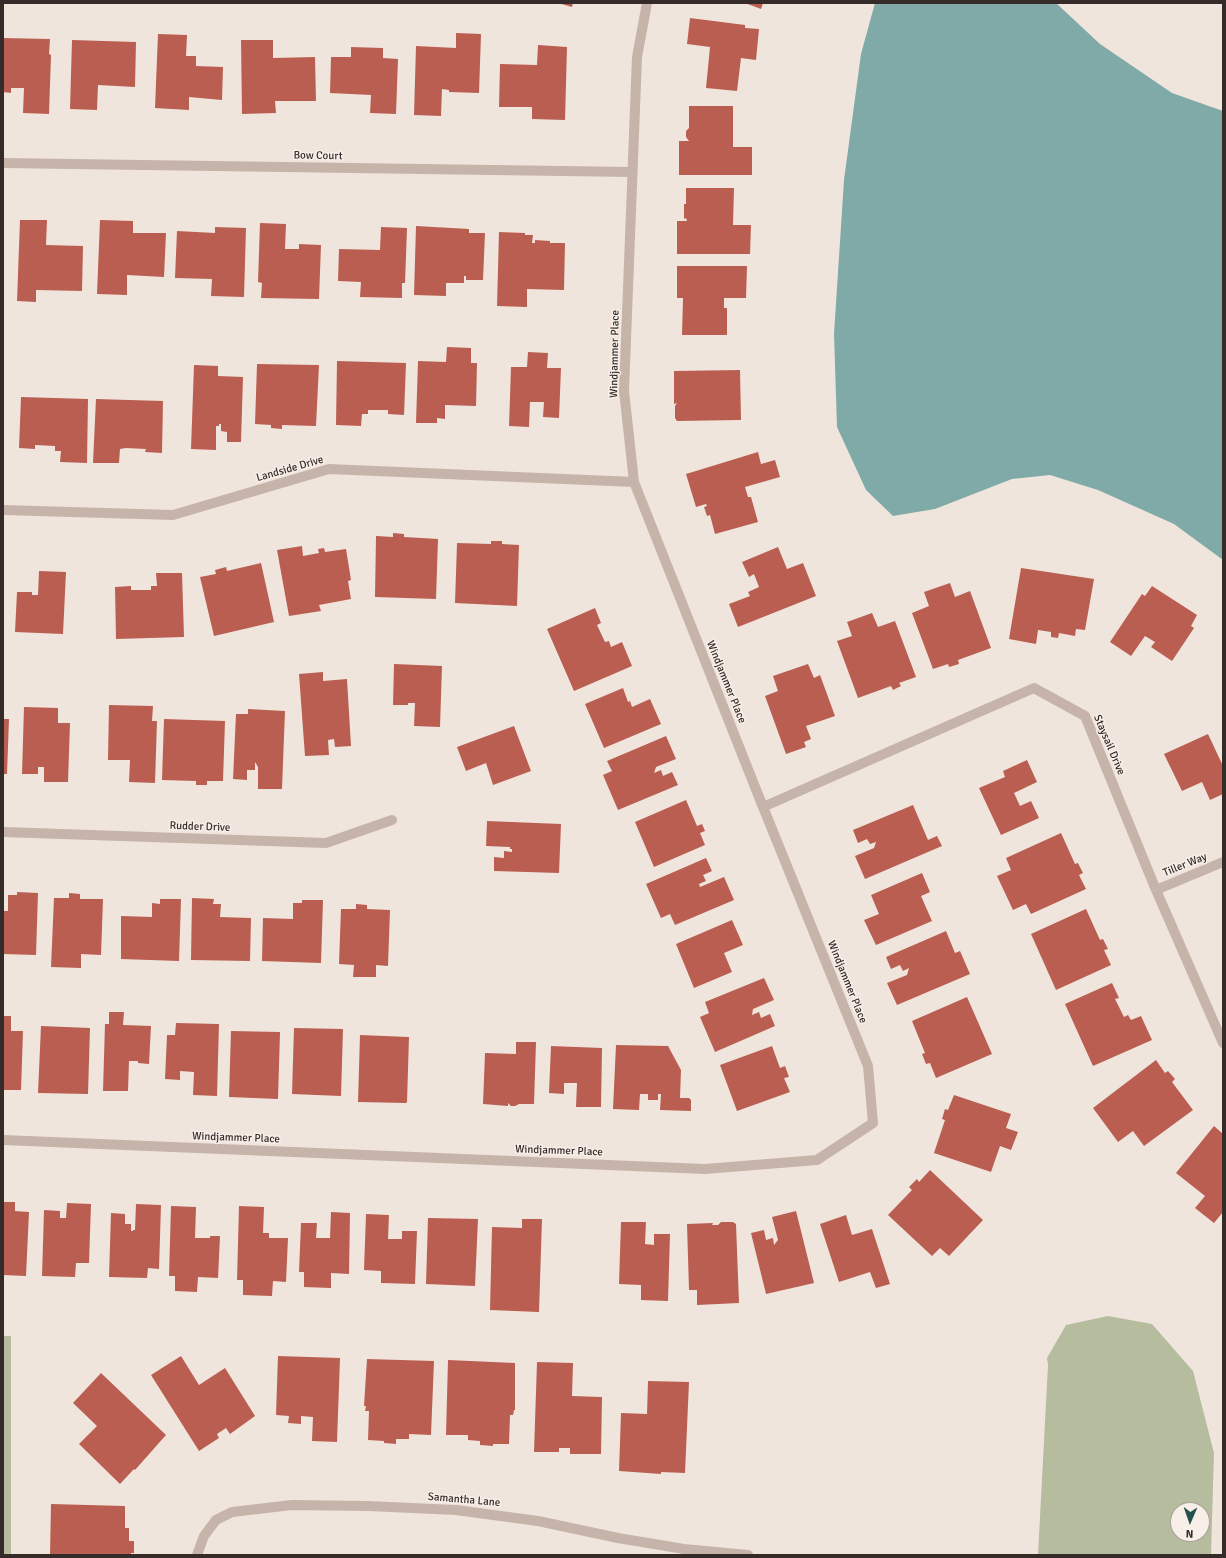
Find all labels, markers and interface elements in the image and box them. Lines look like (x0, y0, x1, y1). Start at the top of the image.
street label: Bow Court (293, 149, 343, 163)
street label: Windjammer Place (608, 310, 622, 398)
street label: Landside Drive (255, 453, 325, 485)
street label: Windjammer Place (703, 639, 749, 725)
street label: Staysail Drive (1090, 713, 1128, 777)
street label: Rudder Drive (169, 819, 231, 835)
street label: Tiller Way (1161, 850, 1209, 880)
street label: Windjammer Place (824, 939, 870, 1025)
street label: Windjammer Place (192, 1130, 280, 1146)
street label: Windjammer Place (515, 1143, 603, 1159)
street label: Samantha Lane (427, 1490, 501, 1510)
north arrow (1170, 1502, 1210, 1542)
text: N (1186, 1527, 1194, 1540)

